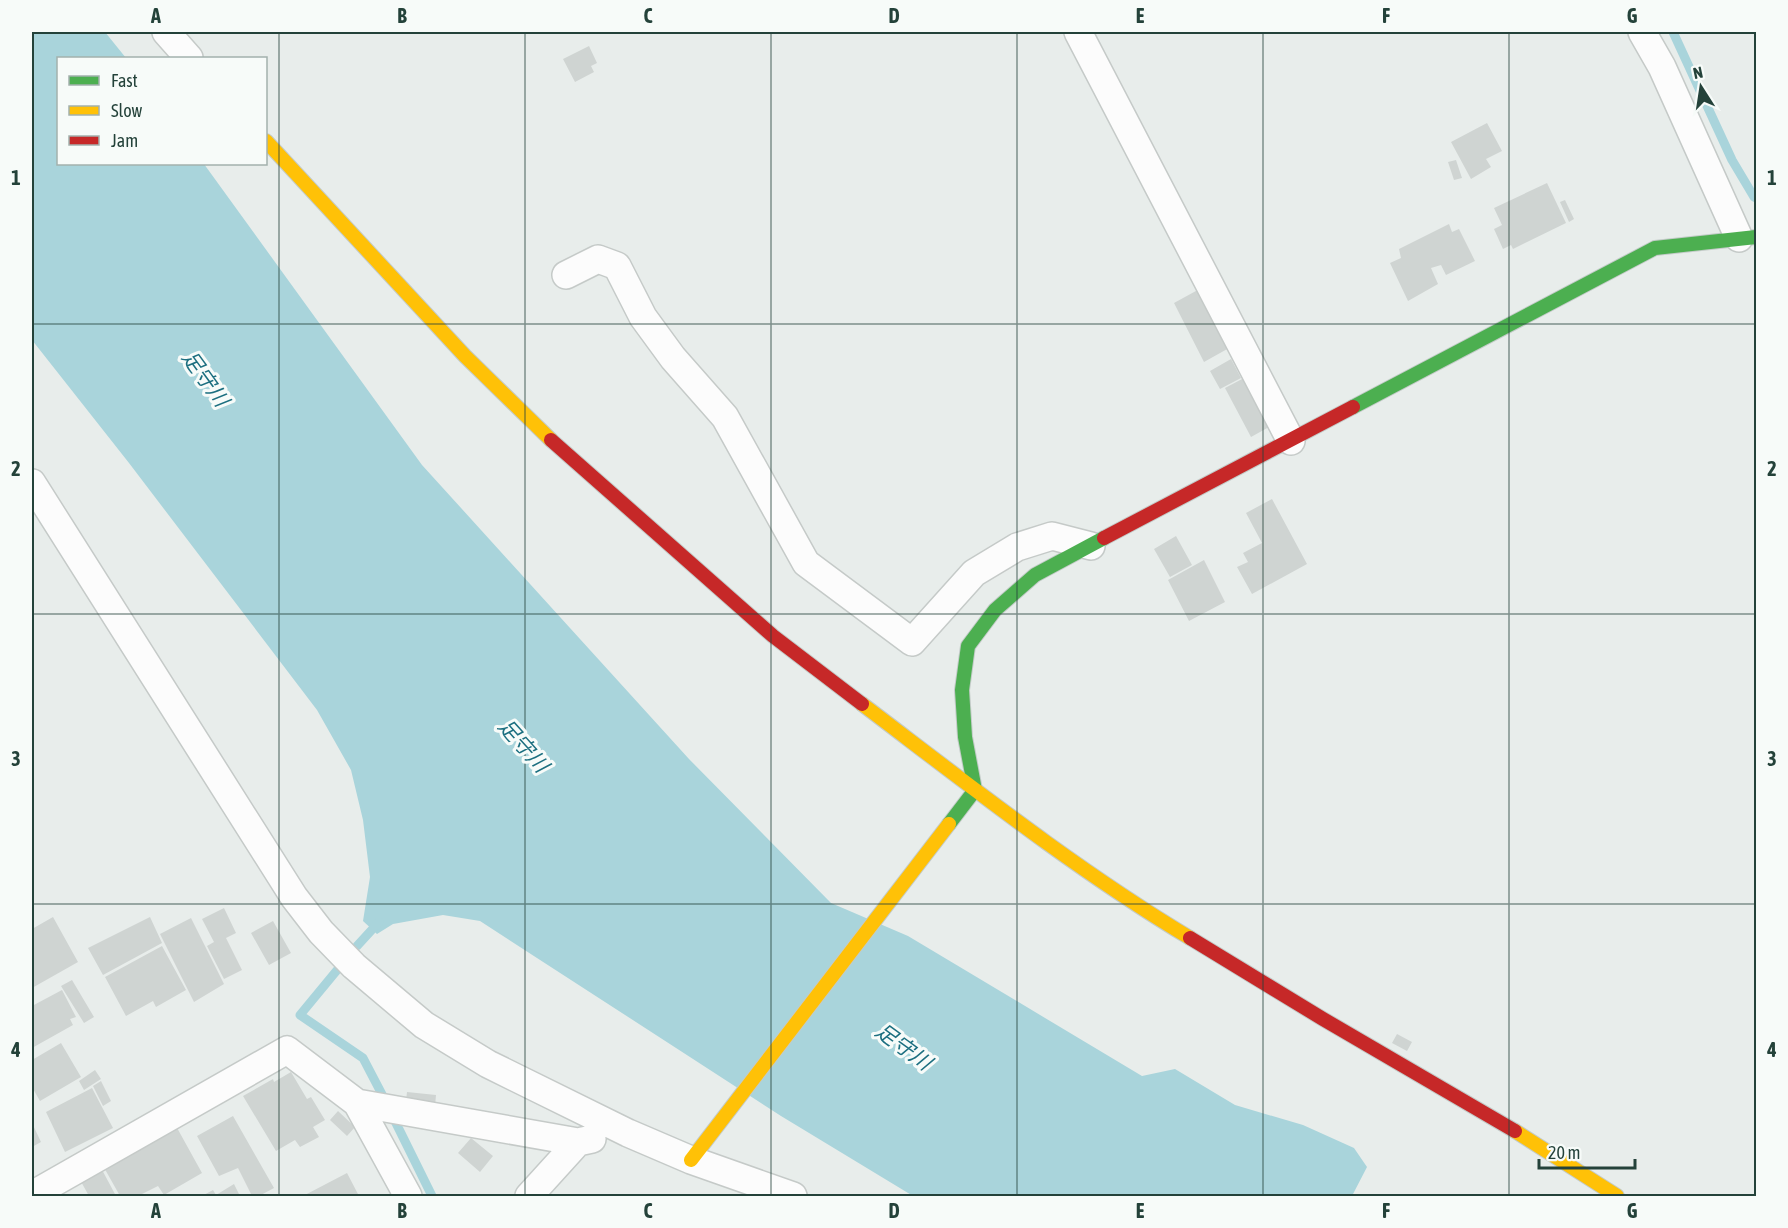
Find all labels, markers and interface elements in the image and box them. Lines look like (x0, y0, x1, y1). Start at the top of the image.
text: A (150, 4, 161, 27)
text: B (397, 4, 407, 27)
text: C (644, 4, 653, 27)
text: D (888, 4, 900, 27)
text: E (1136, 4, 1145, 27)
text: F (1382, 4, 1390, 27)
text: G (1627, 4, 1638, 27)
legend (57, 57, 267, 165)
north arrow (1671, 57, 1731, 117)
text: N (1691, 63, 1704, 82)
text: Fast (111, 70, 138, 91)
text: Slow (111, 100, 142, 121)
text: Jam (111, 130, 138, 151)
text: 1 (11, 166, 21, 189)
text: 1 (1767, 166, 1777, 189)
water label: 足守川 (178, 345, 235, 412)
text: 2 (11, 457, 21, 480)
text: 2 (1767, 457, 1777, 480)
water label: 足守川 (494, 714, 555, 778)
text: 3 (11, 747, 21, 770)
text: 3 (1767, 747, 1777, 770)
water label: 足守川 (871, 1018, 938, 1075)
text: 4 (10, 1038, 21, 1061)
text: 4 (1766, 1038, 1777, 1061)
scale bar (1539, 1132, 1635, 1170)
text: 20 m (1548, 1142, 1580, 1163)
text: A (150, 1199, 161, 1222)
text: B (397, 1199, 407, 1222)
text: C (644, 1199, 653, 1222)
text: D (888, 1199, 900, 1222)
text: E (1136, 1199, 1145, 1222)
text: F (1382, 1199, 1390, 1222)
text: G (1627, 1199, 1638, 1222)

